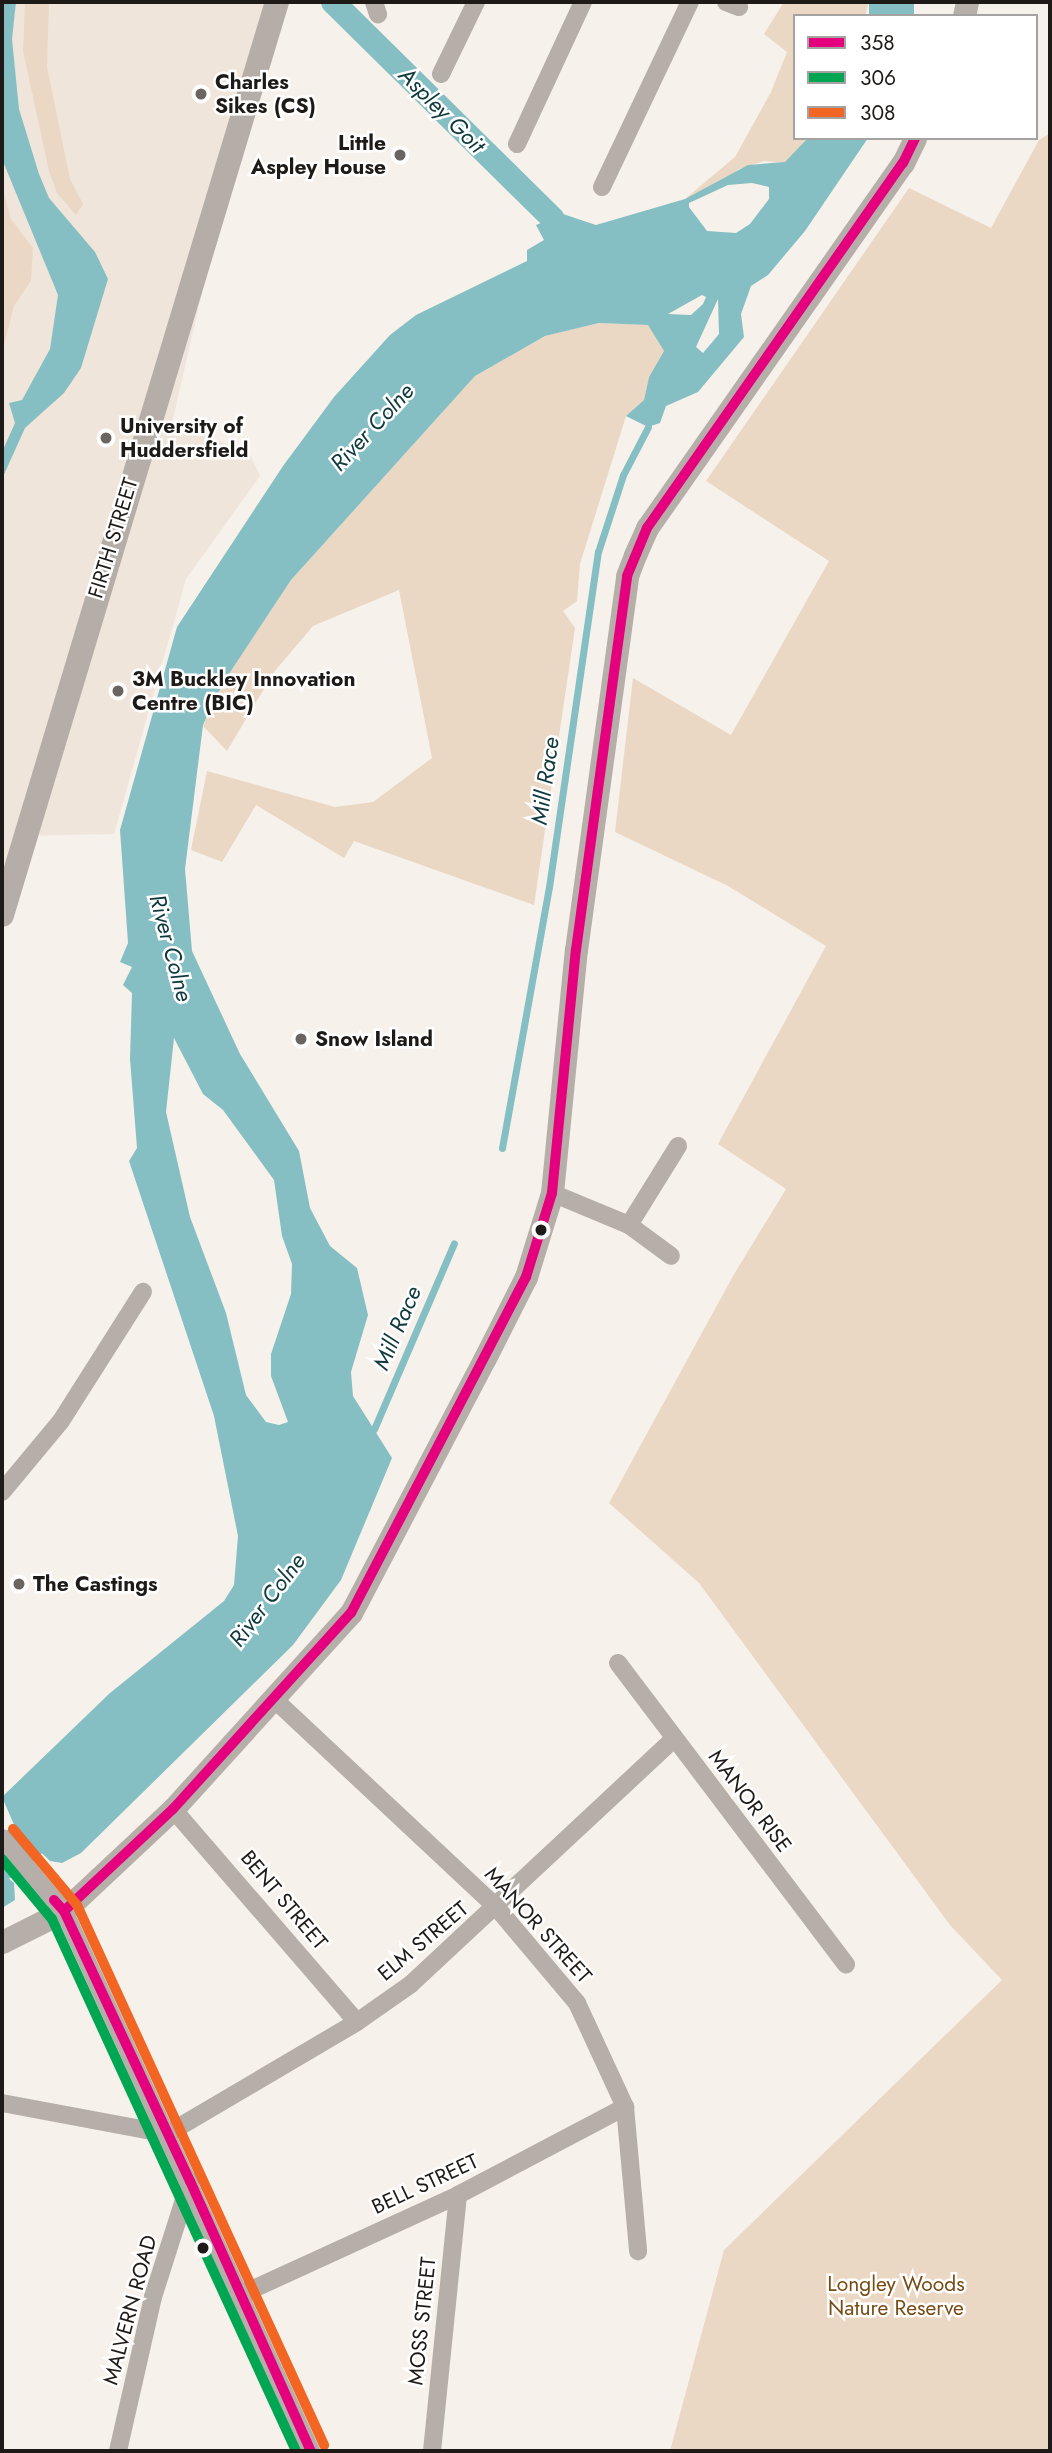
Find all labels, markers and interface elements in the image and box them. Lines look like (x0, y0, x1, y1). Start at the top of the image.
legend (793, 14, 1038, 140)
text: 358 (860, 28, 895, 58)
water label: Aspley Goit (393, 61, 491, 159)
text: 306 (860, 63, 896, 93)
place label: Charles Sikes (CS) (215, 69, 316, 119)
marker: Charles Sikes (CS) (193, 86, 209, 102)
text: 308 (860, 98, 896, 128)
place label: Little Aspley House (251, 130, 386, 180)
marker: Little Aspley House (392, 147, 408, 163)
water label: River Colne (325, 377, 419, 477)
place label: University of Huddersfield (120, 413, 248, 463)
marker: University of Huddersfield (98, 430, 114, 446)
street label: FIRTH STREET (83, 475, 143, 601)
place label: 3M Buckley Innovation Centre (BIC) (132, 666, 355, 716)
marker: 3M Buckley Innovation Centre (BIC) (110, 683, 126, 699)
water label: Mill Race (525, 735, 565, 827)
water label: River Colne (143, 891, 199, 1005)
place label: Snow Island (315, 1026, 433, 1052)
marker: Snow Island (293, 1031, 309, 1047)
unlabelled marker (534, 1223, 548, 1237)
water label: Mill Race (367, 1282, 427, 1374)
water label: River Colne (223, 1548, 311, 1652)
place label: The Castings (33, 1571, 158, 1597)
marker: The Castings (11, 1576, 27, 1592)
street label: MANOR RISE (703, 1745, 797, 1857)
street label: BENT STREET (235, 1845, 333, 1955)
street label: MANOR STREET (479, 1862, 597, 1988)
street label: ELM STREET (373, 1896, 473, 1986)
street label: BELL STREET (368, 2148, 482, 2220)
street label: MALVERN ROAD (98, 2232, 162, 2388)
unlabelled marker (196, 2241, 210, 2255)
street label: MOSS STREET (403, 2256, 441, 2386)
park label: Longley Woods Nature Reserve (827, 2271, 965, 2321)

